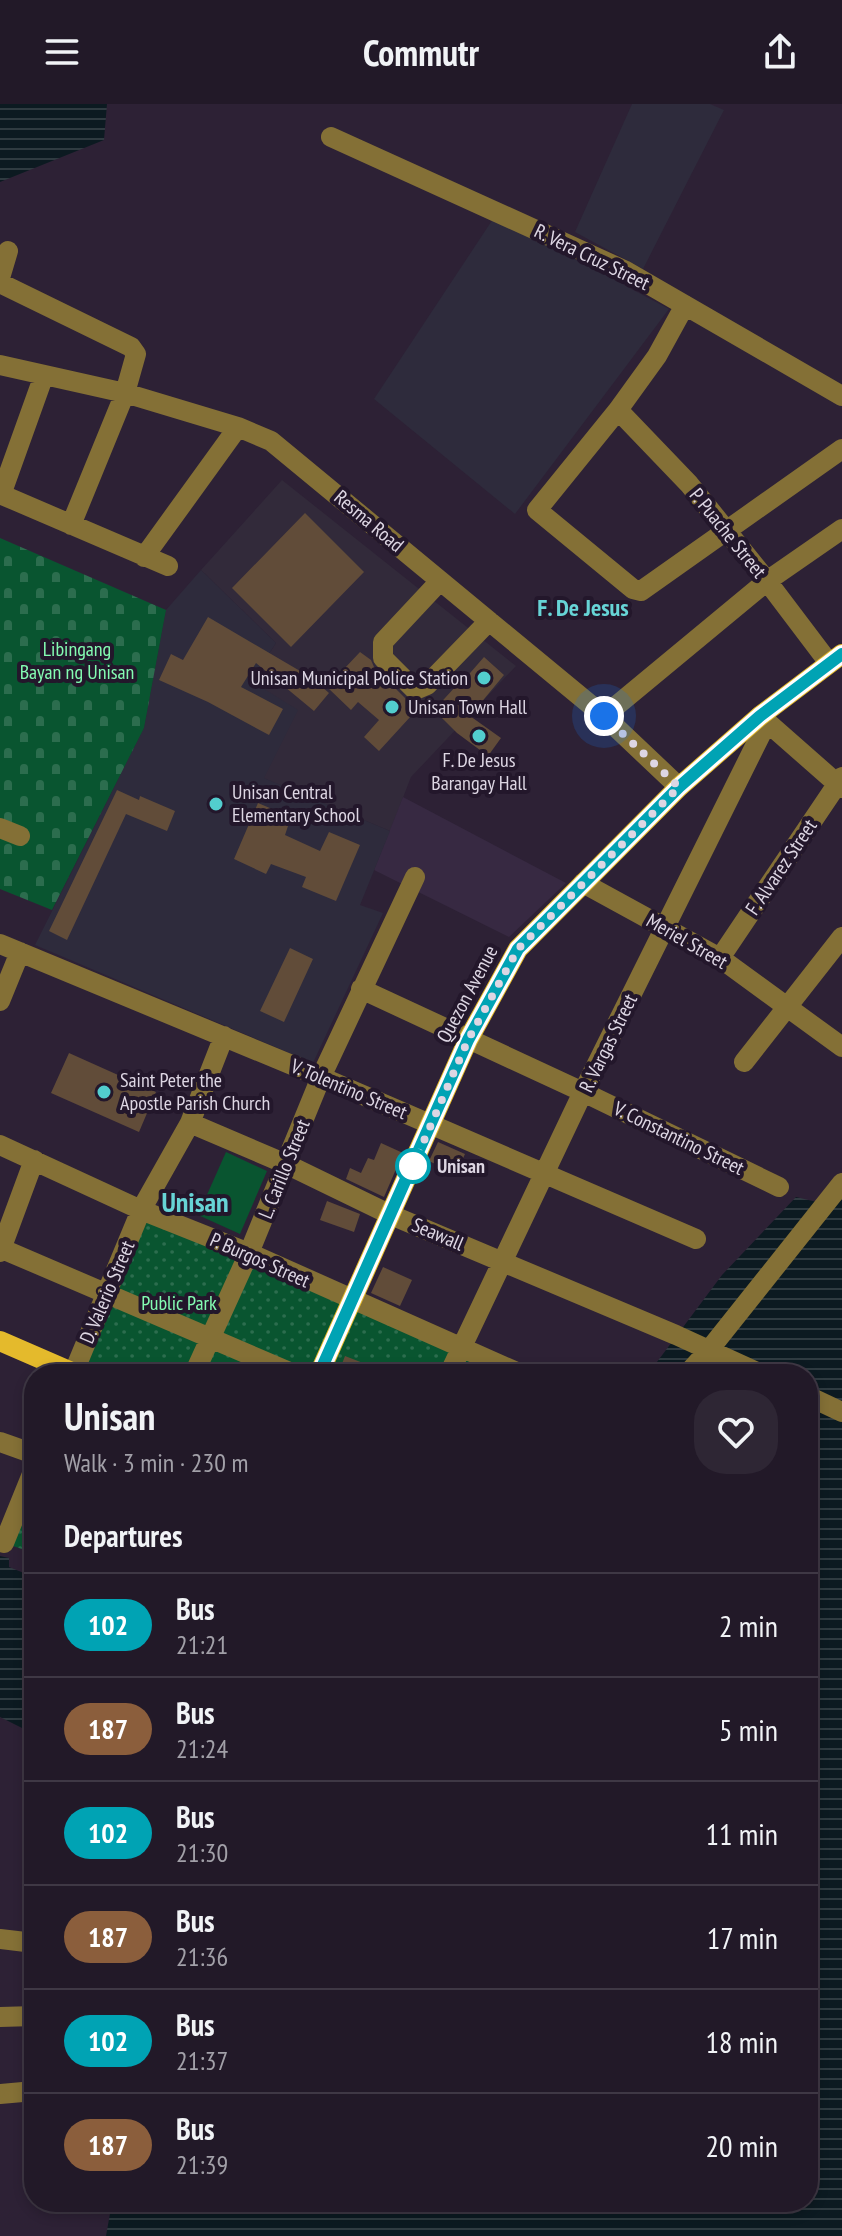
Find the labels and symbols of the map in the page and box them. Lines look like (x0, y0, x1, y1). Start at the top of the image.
street label: R. Vera Cruz Street (530, 218, 654, 296)
street label: P. Puache Street (684, 483, 773, 584)
street label: Resma Road (329, 484, 409, 558)
district label: F. De Jesus (537, 592, 629, 623)
park label: Libingang Bayan ng Unisan (20, 636, 134, 685)
place label: Unisan Municipal Police Station (250, 665, 468, 691)
marker: Unisan Municipal Police Station (475, 669, 493, 687)
place label: Unisan Town Hall (408, 694, 527, 720)
your location (584, 696, 624, 736)
marker: Unisan Town Hall (383, 698, 401, 716)
marker: F. De Jesus Barangay Hall (470, 727, 488, 745)
place label: F. De Jesus Barangay Hall (431, 747, 527, 796)
place label: Unisan Central Elementary School (232, 779, 360, 828)
marker: Unisan Central Elementary School (207, 795, 225, 813)
street label: F. Alvarez Street (739, 814, 823, 920)
street label: Meriel Street (642, 907, 733, 975)
street label: Quezon Avenue (431, 941, 503, 1047)
street label: R. Vargas Street (573, 989, 643, 1097)
street label: V. Tolentino Street (286, 1052, 412, 1125)
place label: Saint Peter the Apostle Parish Church (120, 1067, 270, 1116)
marker: Saint Peter the Apostle Parish Church (95, 1083, 113, 1101)
street label: V. Constantino Street (609, 1095, 749, 1181)
street label: L. Carillo Street (252, 1115, 316, 1223)
marker: Unisan (396, 1149, 430, 1183)
place label: Unisan (437, 1153, 485, 1179)
district label: Unisan (161, 1183, 229, 1220)
street label: Seawall (408, 1211, 468, 1257)
street label: P. Burgos Street (206, 1226, 314, 1294)
street label: D. Valerio Street (74, 1236, 141, 1347)
park label: Public Park (141, 1290, 217, 1316)

